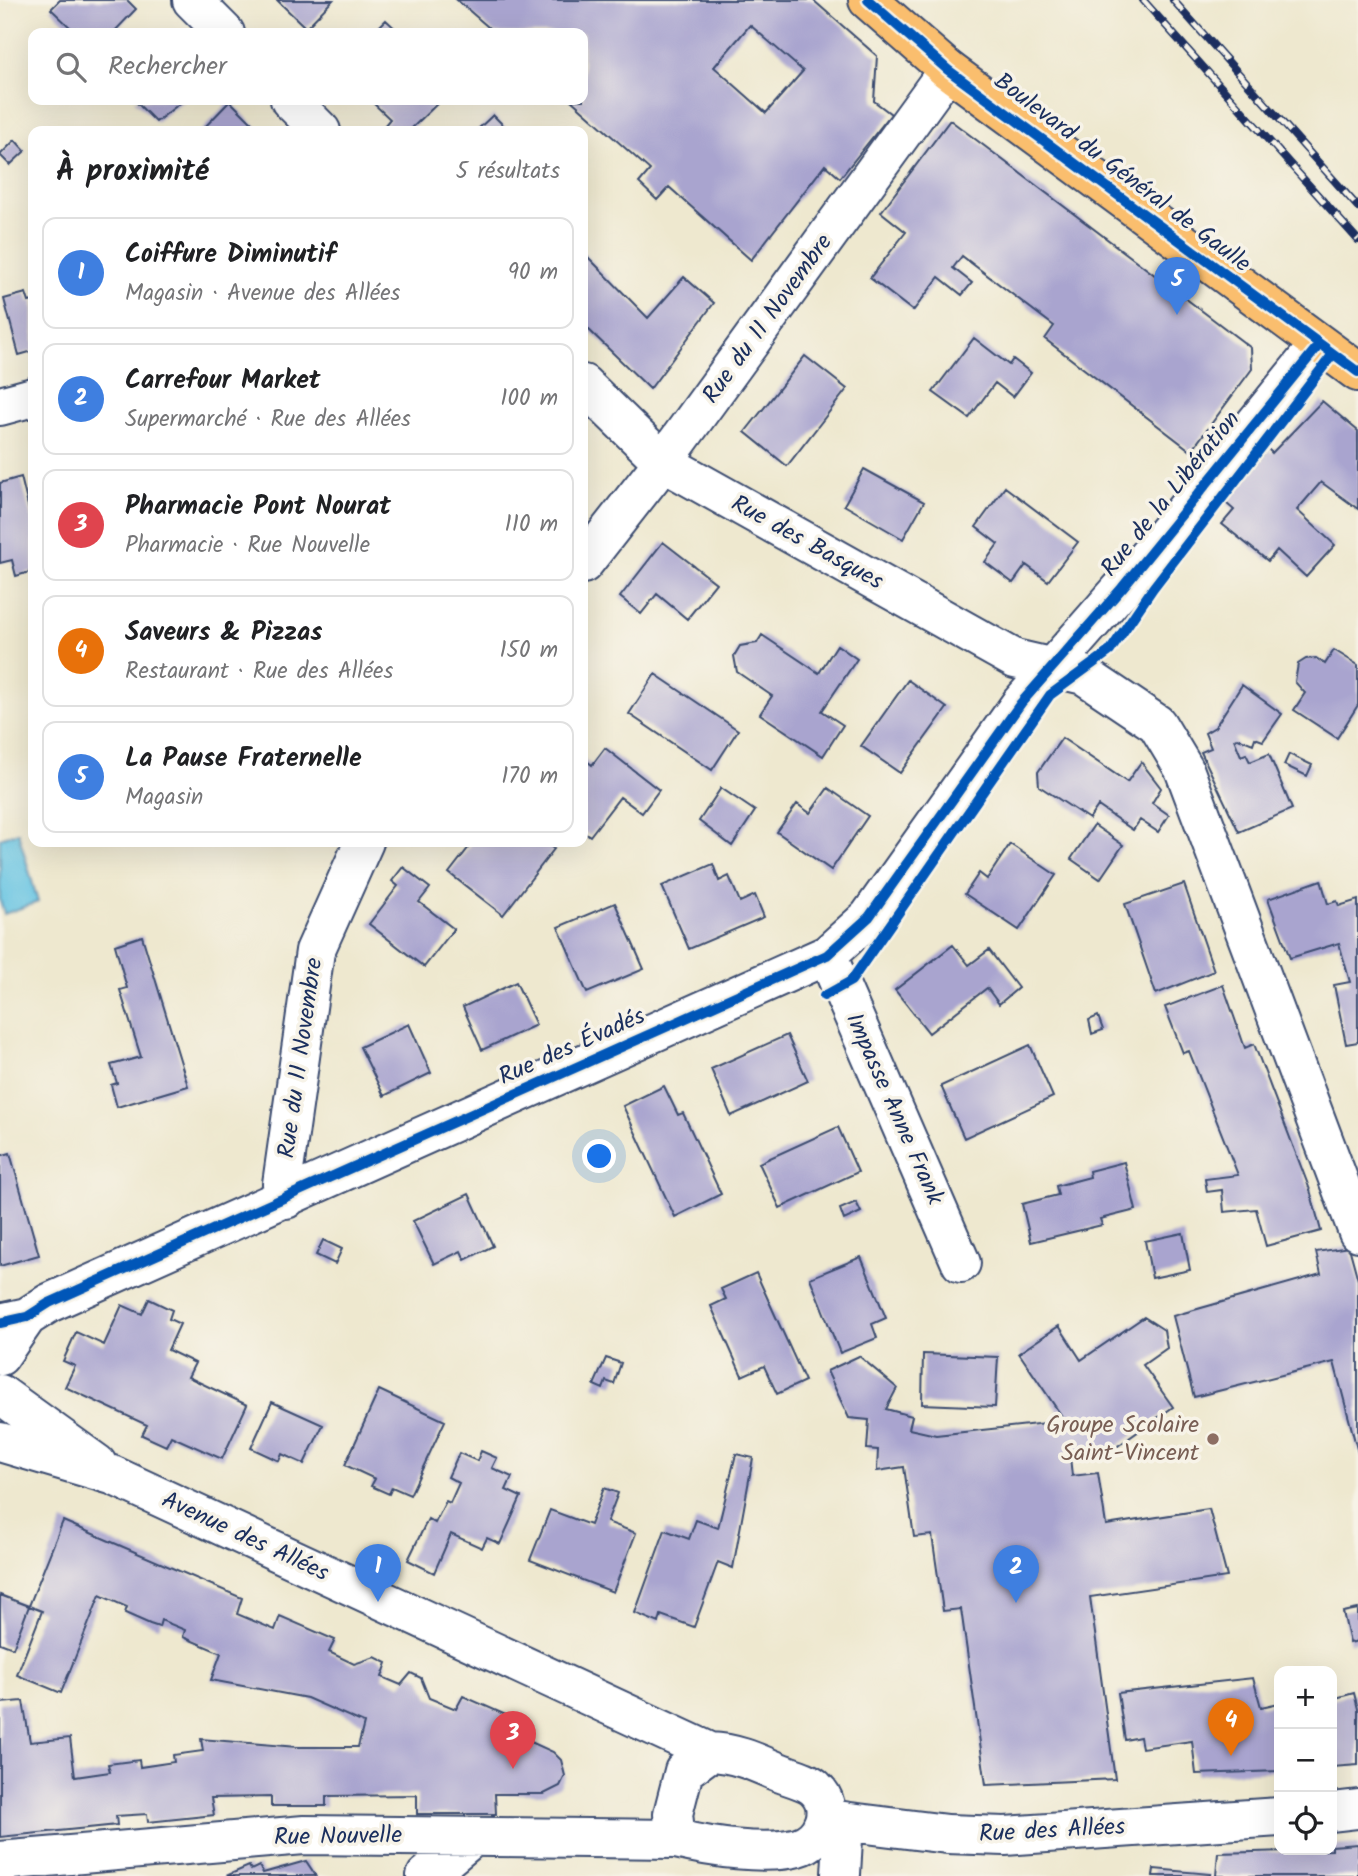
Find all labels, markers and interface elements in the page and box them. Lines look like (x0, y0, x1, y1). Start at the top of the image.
search box (28, 28, 588, 105)
text: Rechercher (108, 46, 227, 88)
icon: search (52, 48, 90, 86)
street label: Boulevard du Général de Gaulle (985, 63, 1259, 283)
text: À proximité (56, 148, 209, 196)
text: 5 résultats (456, 154, 560, 190)
street label: Rue du 11 Novembre (693, 226, 843, 412)
text: Coiffure Diminutif (125, 234, 336, 276)
text: 1 (78, 255, 84, 291)
text: 90 m (508, 255, 558, 291)
pin: 5 (1154, 257, 1200, 315)
text: Magasin · Avenue des Allées (125, 276, 400, 312)
text: Carrefour Market (125, 360, 321, 402)
text: 2 (74, 381, 88, 417)
text: 100 m (500, 381, 558, 417)
text: Supermarché · Rue des Allées (125, 402, 411, 438)
street label: Rue de la Libération (1091, 402, 1251, 586)
street label: Rue des Basques (723, 485, 891, 601)
text: Pharmacie Pont Nourat (125, 486, 391, 528)
text: 3 (75, 507, 87, 543)
text: 110 m (505, 507, 558, 543)
text: Pharmacie · Rue Nouvelle (125, 528, 370, 564)
text: Saveurs & Pizzas (125, 612, 322, 654)
text: 4 (75, 633, 87, 669)
text: 150 m (499, 633, 558, 669)
text: Restaurant · Rue des Allées (125, 654, 393, 690)
text: La Pause Fraternelle (125, 738, 362, 780)
text: 5 (75, 759, 87, 795)
text: 170 m (501, 759, 558, 795)
text: Magasin (125, 780, 203, 816)
street label: Rue du 11 Novembre (268, 955, 334, 1161)
street label: Rue des Évadés (492, 997, 652, 1097)
street label: Impasse Anne Frank (834, 1007, 954, 1212)
your location (582, 1139, 616, 1173)
place label: Groupe Scolaire Saint-Vincent (1046, 1406, 1200, 1473)
marker: Groupe Scolaire Saint-Vincent (1205, 1431, 1221, 1447)
street label: Avenue des Allées (155, 1481, 335, 1593)
pin: 1 (355, 1544, 401, 1602)
pin: 2 (993, 1545, 1039, 1603)
map controls (1274, 1666, 1337, 1855)
button: + (1274, 1666, 1337, 1729)
pin: 4 (1208, 1698, 1254, 1756)
pin: 3 (490, 1711, 536, 1769)
button: − (1274, 1729, 1337, 1792)
button: locate (1274, 1792, 1337, 1855)
street label: Rue des Allées (978, 1808, 1126, 1854)
street label: Rue Nouvelle (274, 1816, 403, 1858)

